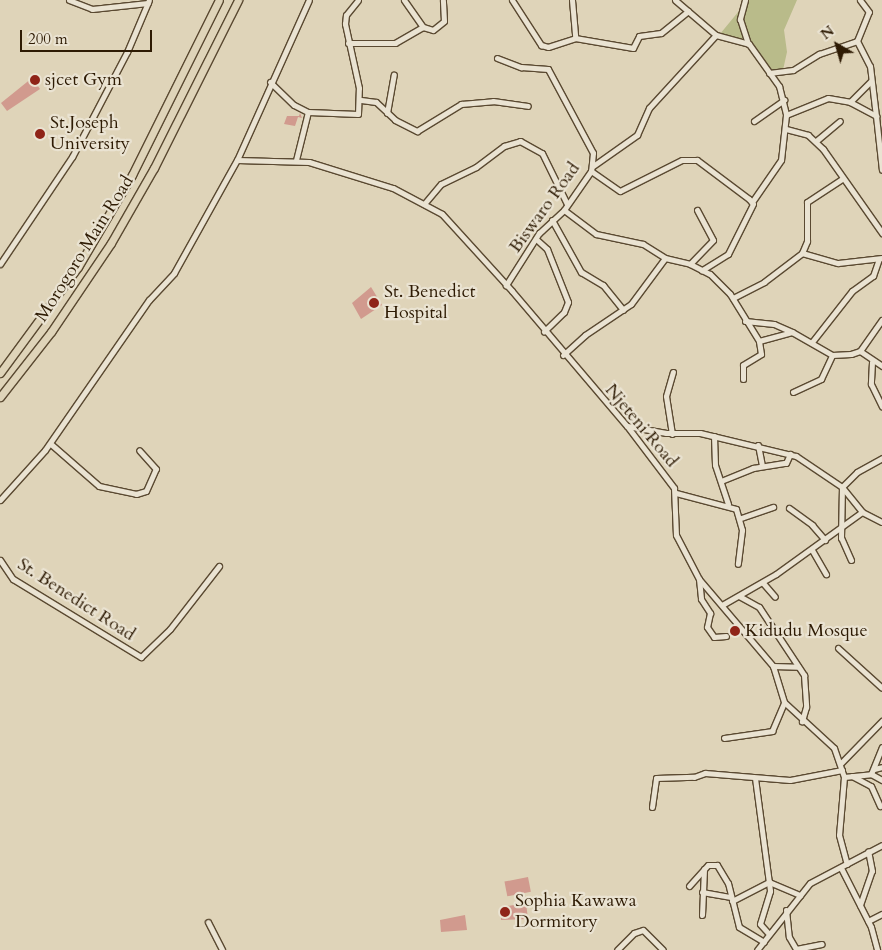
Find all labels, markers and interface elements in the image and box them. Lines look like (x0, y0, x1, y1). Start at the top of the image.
scale bar (22, 20, 155, 52)
north arrow (812, 20, 862, 70)
text: N (817, 22, 838, 44)
text: 200 m (28, 29, 68, 49)
place label: sjcet Gym (45, 69, 122, 91)
marker: sjcet Gym (29, 74, 41, 86)
place label: St.Joseph University (50, 113, 130, 156)
marker: St.Joseph University (34, 128, 46, 140)
street label: Biswaro Road (505, 159, 585, 257)
street label: Morogoro Main Road (31, 172, 139, 326)
place label: St. Benedict Hospital (384, 282, 475, 324)
marker: St. Benedict Hospital (368, 297, 380, 309)
street label: Njeteni Road (600, 380, 682, 472)
street label: St. Benedict Road (13, 554, 139, 646)
place label: Kidudu Mosque (745, 620, 868, 642)
marker: Kidudu Mosque (729, 625, 741, 637)
place label: Sophia Kawawa Dormitory (515, 891, 636, 934)
marker: Sophia Kawawa Dormitory (499, 906, 511, 918)

